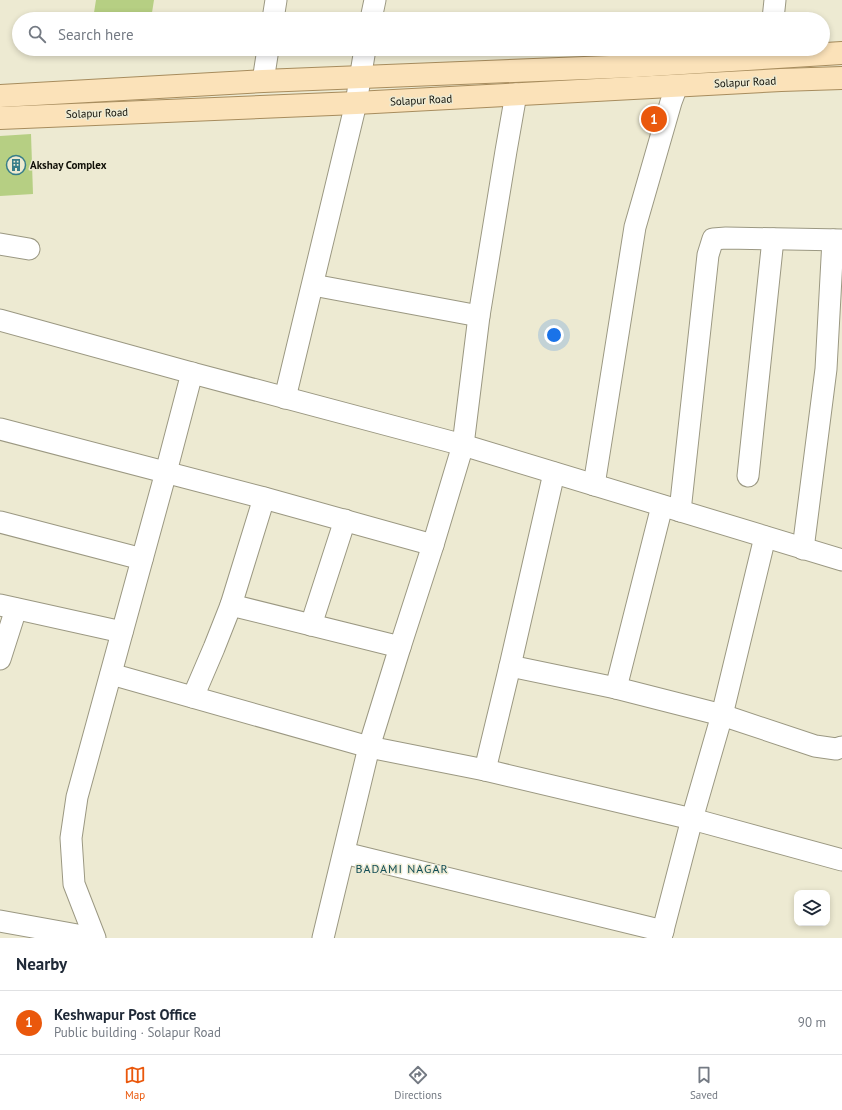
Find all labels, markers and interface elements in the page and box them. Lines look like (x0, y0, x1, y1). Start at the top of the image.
search box (12, 12, 830, 56)
icon: search (26, 23, 48, 45)
text: Search here (58, 25, 134, 44)
street label: Solapur Road (714, 73, 777, 91)
street label: Solapur Road (390, 91, 453, 109)
pin: 1 (641, 104, 667, 134)
street label: Solapur Road (66, 105, 128, 121)
building icon: Akshay Complex (5, 154, 27, 176)
place label: Akshay Complex (30, 158, 107, 172)
your location (544, 325, 564, 345)
district label: BADAMI NAGAR (355, 861, 449, 876)
map controls (794, 890, 830, 926)
button: layers (794, 890, 830, 926)
text: Nearby (16, 953, 67, 975)
text: Keshwapur Post Office (54, 1005, 196, 1024)
text: 1 (25, 1014, 33, 1031)
text: 90 m (798, 1014, 826, 1031)
text: Public building · Solapur Road (54, 1024, 221, 1041)
tab: Map (124, 1064, 146, 1102)
tab: Directions (394, 1064, 442, 1102)
tab: Saved (690, 1064, 718, 1102)

